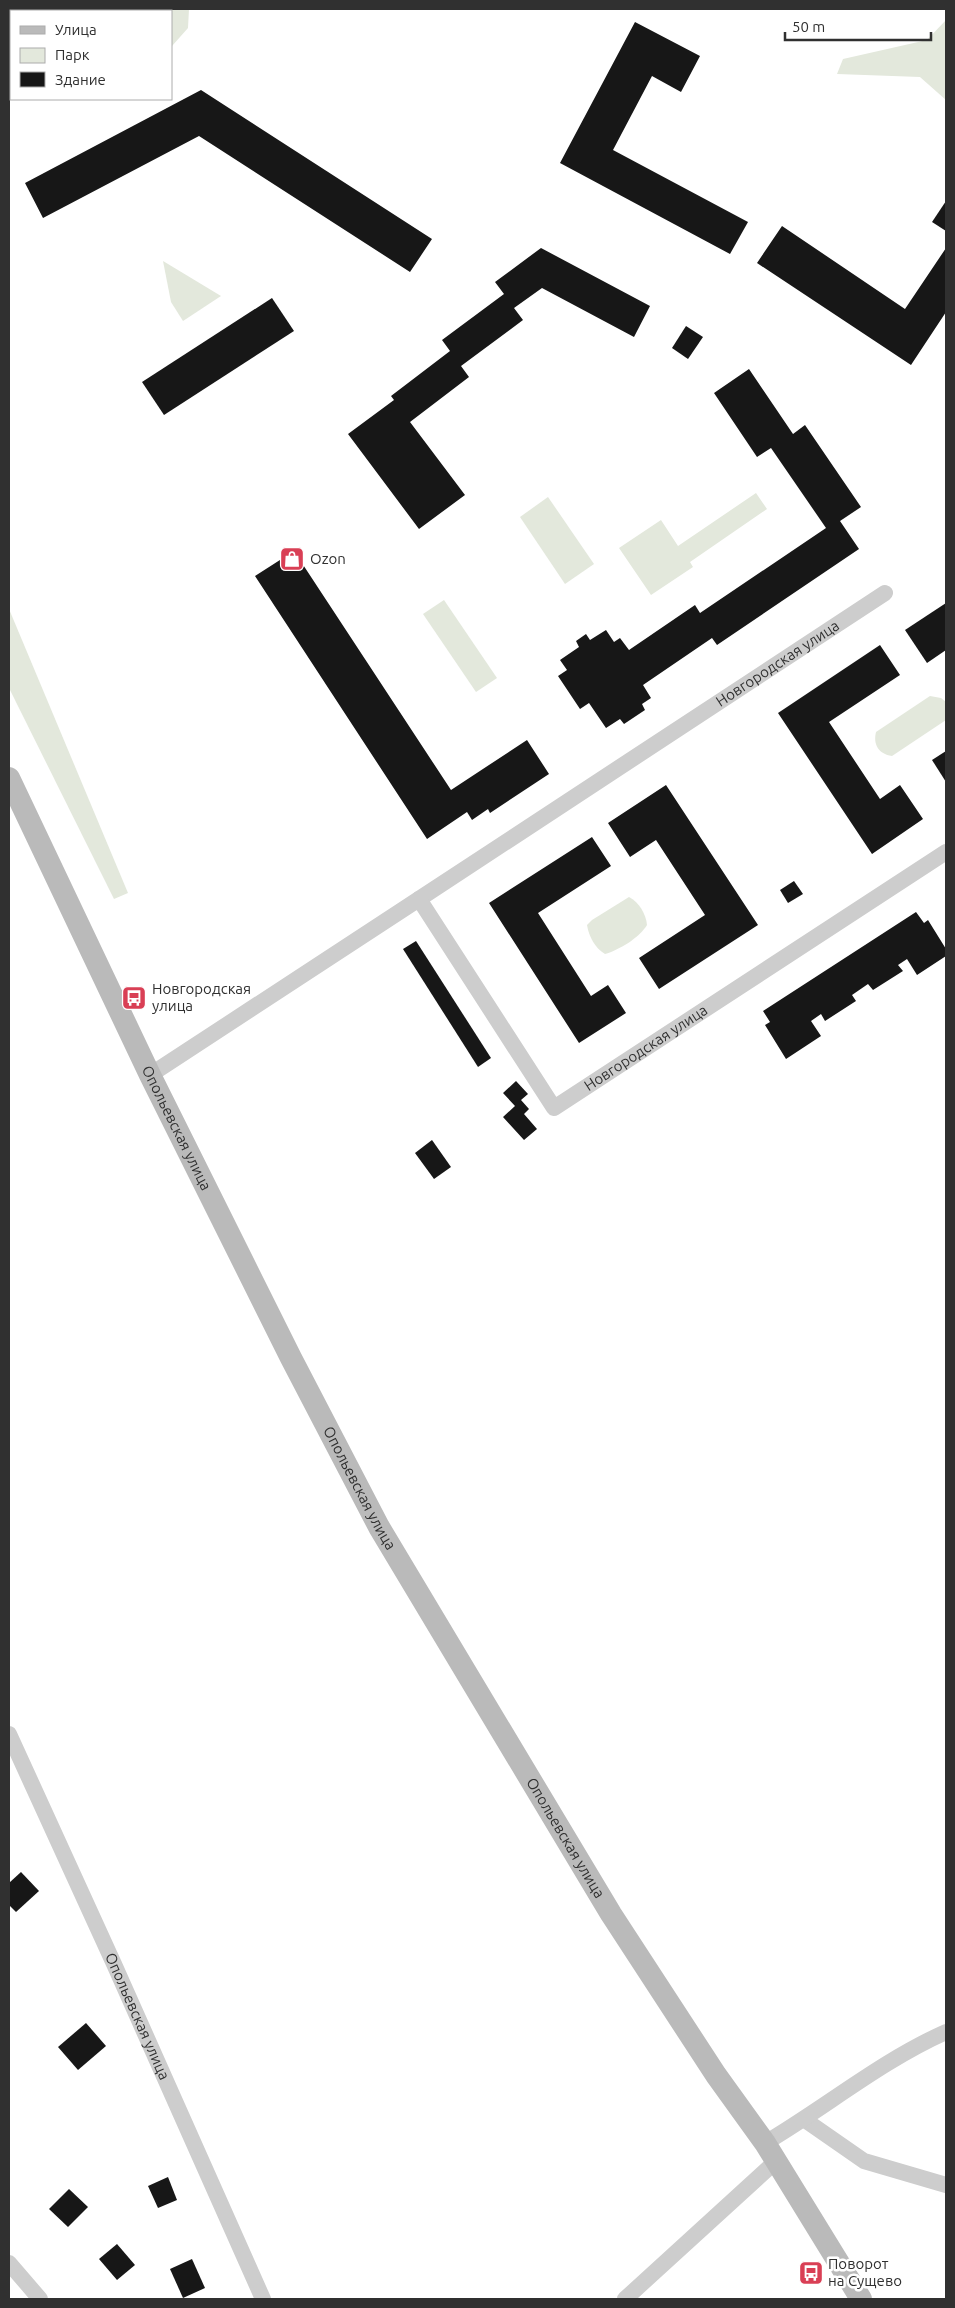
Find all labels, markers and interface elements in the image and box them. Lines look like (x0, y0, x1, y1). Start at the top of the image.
legend (10, 10, 172, 100)
scale bar (785, 10, 931, 42)
text: 50 m (792, 18, 825, 35)
text: Улица (55, 21, 97, 38)
text: Парк (55, 46, 90, 63)
text: Здание (55, 71, 106, 88)
shop icon: Ozon (279, 546, 305, 572)
place label: Ozon (310, 550, 346, 567)
street label: Новгородская улица (713, 617, 842, 710)
place label: Новгородская улица (152, 980, 251, 1014)
bus stop icon: Новгородская улица (121, 985, 147, 1011)
street label: Новгородская улица (581, 1001, 710, 1094)
street label: Опольевская улица (139, 1063, 215, 1193)
street label: Опольевская улица (320, 1423, 400, 1553)
street label: Опольевская улица (523, 1774, 608, 1901)
street label: Опольевская улица (102, 1950, 173, 2082)
place label: Поворот на Сущево (828, 2255, 902, 2289)
bus stop icon: Поворот на Сущево (798, 2260, 824, 2286)

